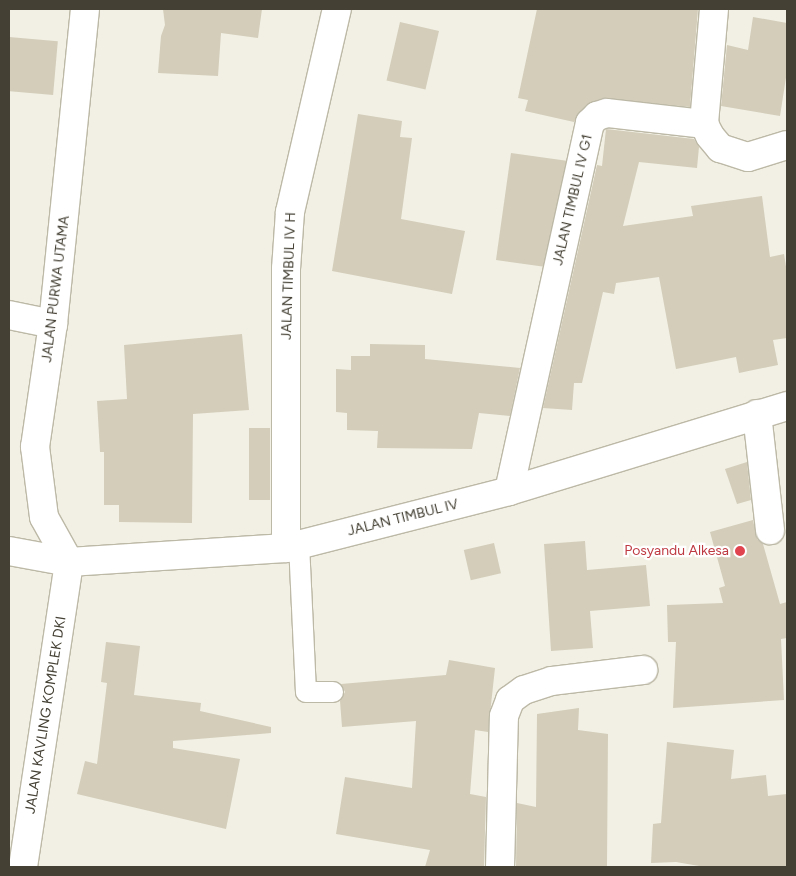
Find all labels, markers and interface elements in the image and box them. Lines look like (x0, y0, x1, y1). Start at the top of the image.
street label: JALAN TIMBUL IV G1 (550, 133, 596, 267)
street label: JALAN TIMBUL IV H (278, 212, 300, 340)
street label: JALAN PURWA UTAMA (39, 215, 73, 363)
street label: JALAN TIMBUL IV (346, 496, 460, 540)
place label: Posyandu Alkesa (624, 543, 729, 559)
marker: Posyandu Alkesa (733, 544, 747, 558)
street label: JALAN KAVLING KOMPLEK DKI (22, 615, 70, 815)

